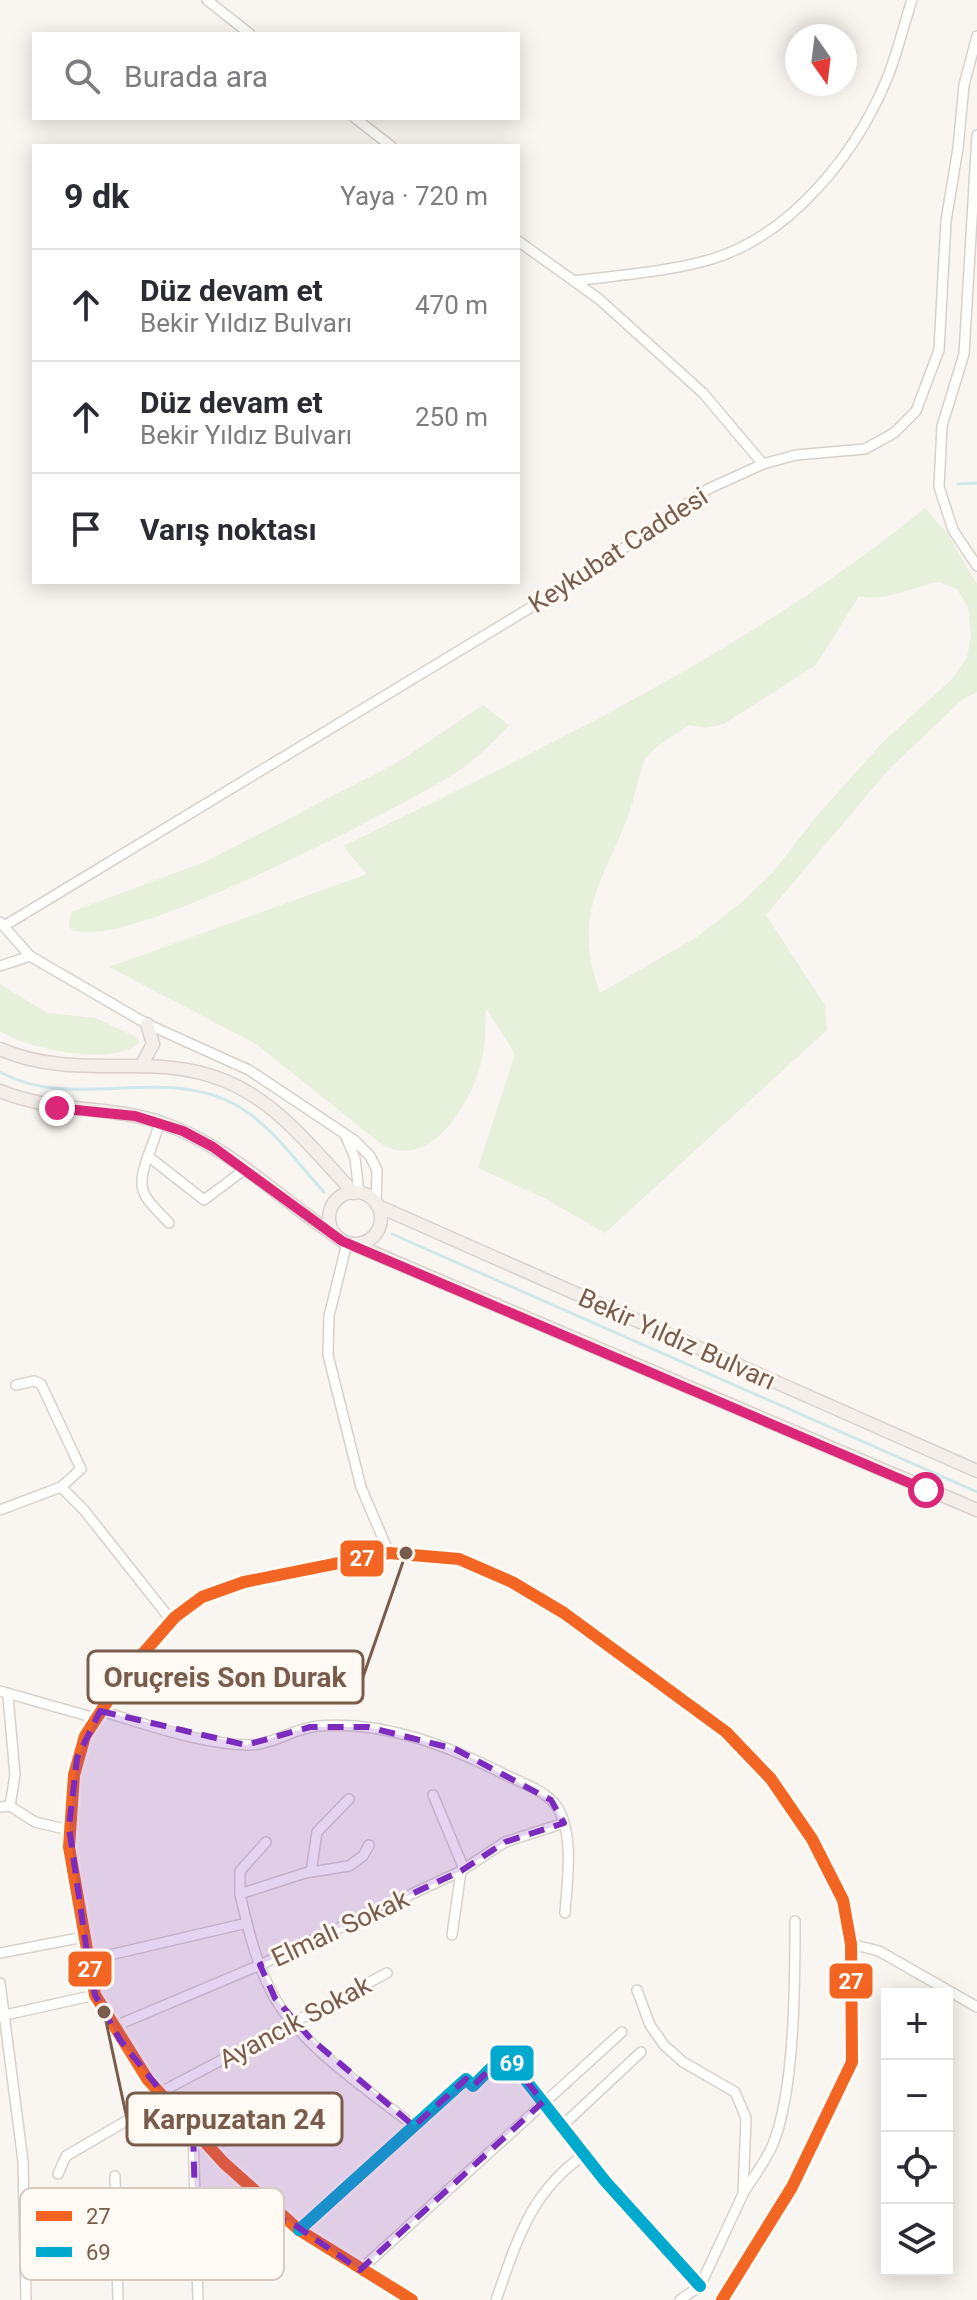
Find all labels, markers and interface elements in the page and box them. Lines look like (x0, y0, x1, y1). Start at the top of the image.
north arrow (785, 24, 857, 96)
search box (32, 32, 520, 120)
icon: search (60, 54, 104, 98)
text: Burada ara (124, 59, 268, 94)
text: 9 dk (64, 176, 129, 216)
text: Yaya · 720 m (340, 181, 488, 211)
text: Düz devam et (140, 273, 323, 308)
icon: ahead (64, 283, 108, 327)
text: 470 m (415, 290, 488, 320)
text: Bekir Yıldız Bulvarı (140, 308, 352, 338)
text: Düz devam et (140, 385, 323, 420)
icon: ahead (64, 395, 108, 439)
text: 250 m (415, 402, 488, 432)
text: Bekir Yıldız Bulvarı (140, 420, 352, 450)
street label: Keykubat Caddesi (523, 481, 713, 619)
icon: arrive (64, 507, 108, 551)
text: Varış noktası (140, 512, 317, 547)
route end (39, 1090, 75, 1126)
street label: Bekir Yıldız Bulvarı (574, 1282, 780, 1396)
route start (908, 1472, 944, 1508)
line badge: 27 (339, 1539, 385, 1578)
text: 27 (349, 1546, 375, 1571)
callout: Oruçreis Son Durak (88, 1651, 363, 1703)
text: Oruçreis Son Durak (103, 1661, 348, 1694)
street label: Elmalı Sokak (267, 1883, 414, 1973)
line badge: 27 (67, 1950, 113, 1988)
text: 27 (77, 1957, 103, 1982)
line badge: 27 (828, 1962, 874, 2000)
street label: Ayancık Sokak (214, 1969, 377, 2075)
text: 27 (838, 1969, 864, 1994)
map controls (881, 1988, 953, 2276)
button: + (881, 1988, 953, 2060)
line badge: 69 (489, 2044, 535, 2082)
text: 69 (499, 2051, 525, 2076)
button: − (881, 2060, 953, 2132)
callout: Karpuzatan 24 (127, 2093, 342, 2145)
text: Karpuzatan 24 (143, 2103, 325, 2136)
button: locate (881, 2132, 953, 2204)
legend (20, 2188, 284, 2280)
text: 27 (86, 2204, 111, 2229)
button: layers (881, 2204, 953, 2276)
text: 69 (86, 2240, 111, 2265)

